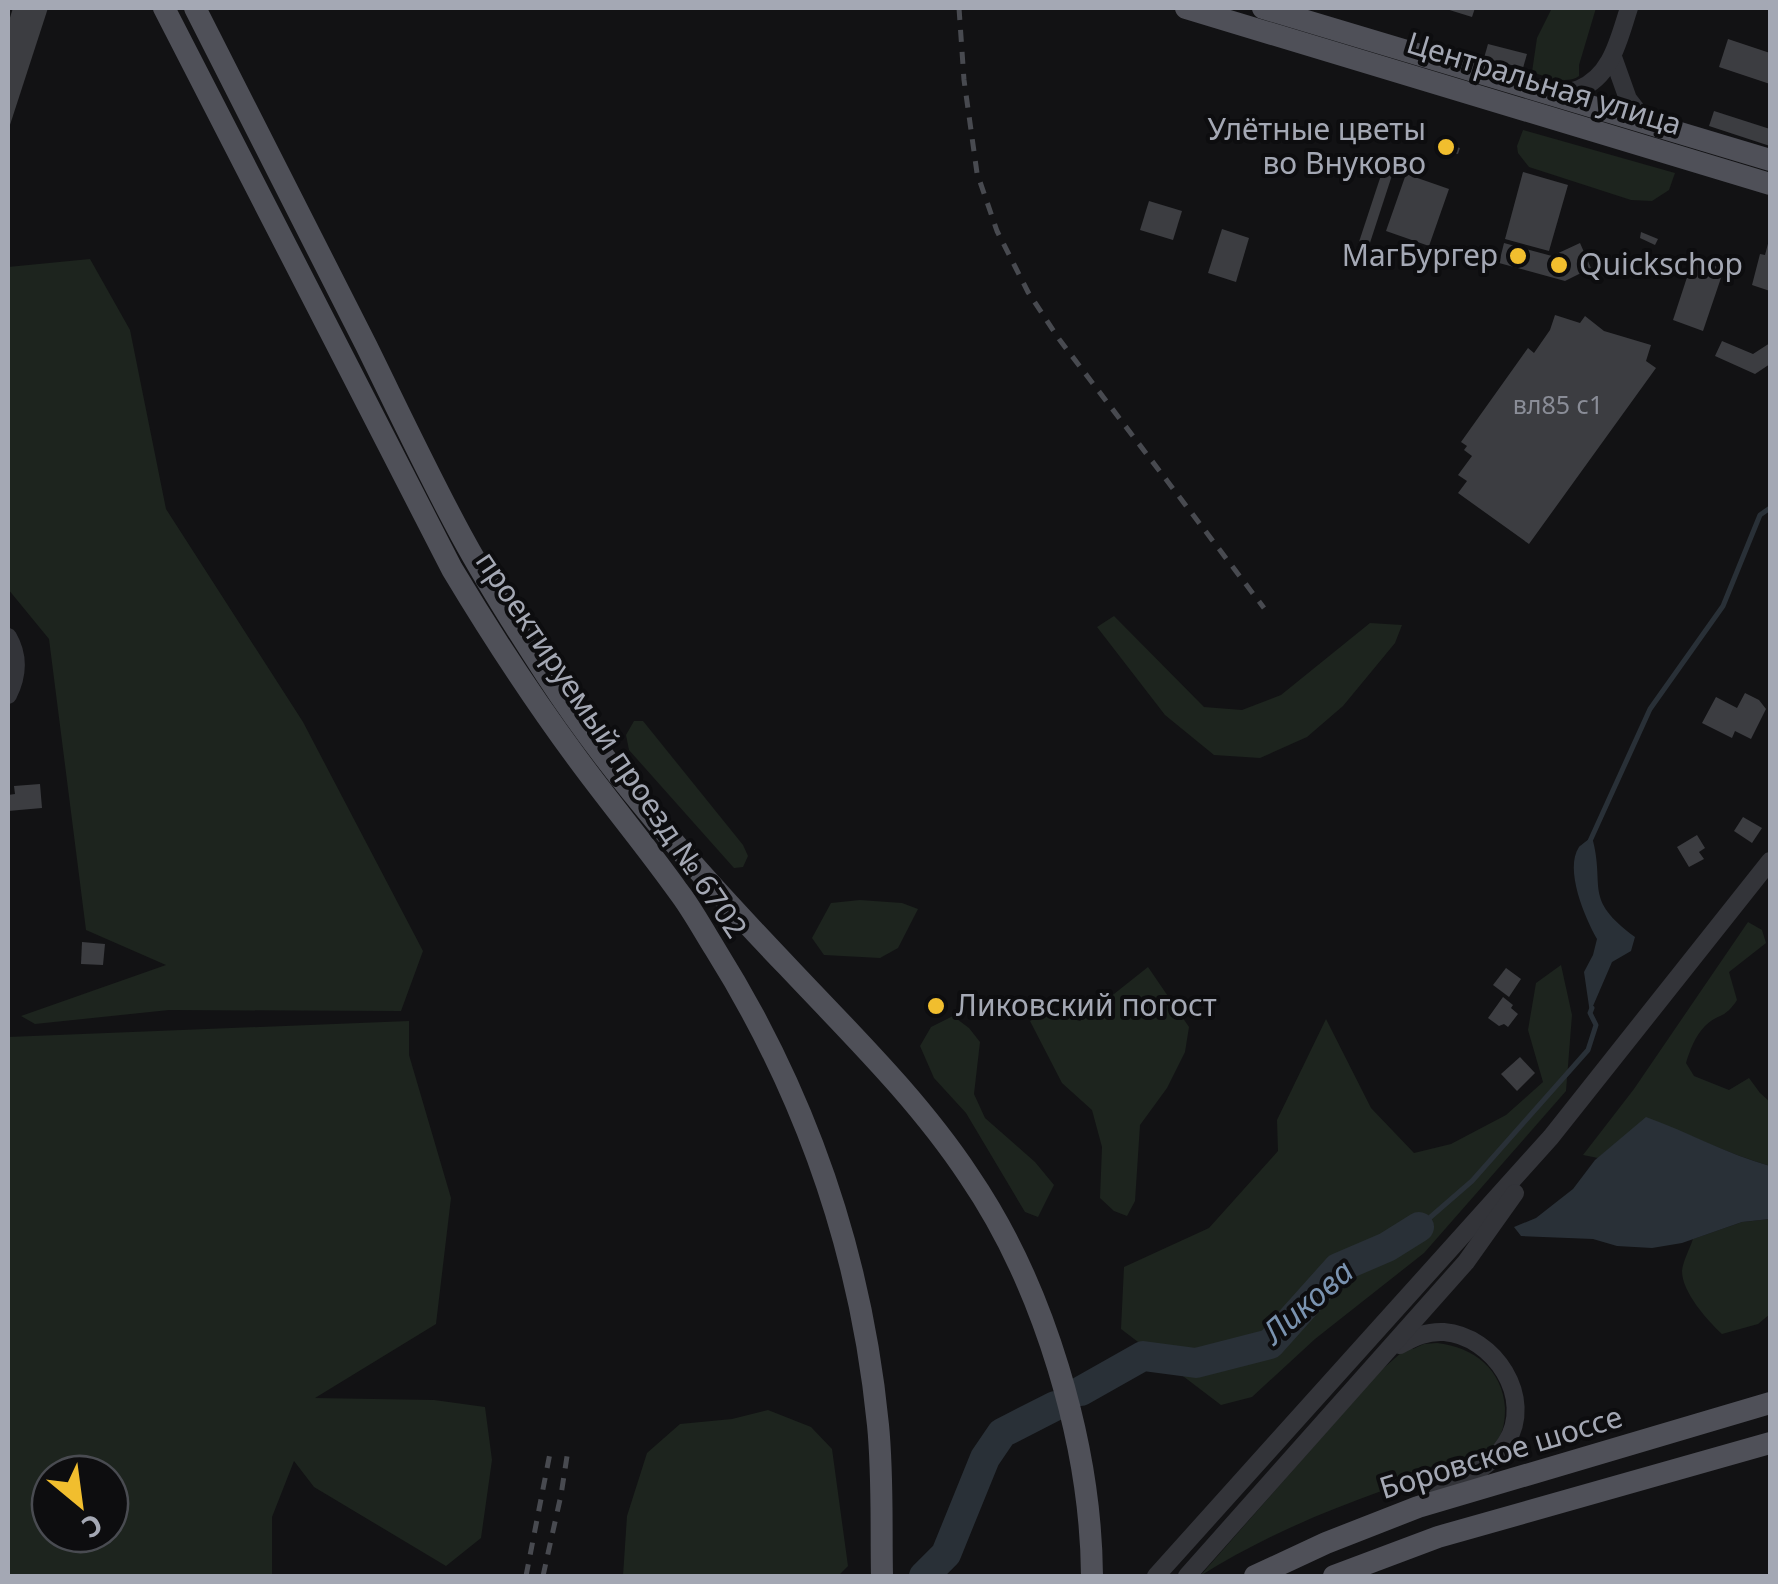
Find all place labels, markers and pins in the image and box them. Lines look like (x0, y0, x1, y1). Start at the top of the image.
place label: Улётные цветы во Внуково (1207, 108, 1426, 183)
marker: Улётные цветы во Внуково (1435, 136, 1457, 158)
place label: МагБургер (1342, 234, 1498, 275)
place label: Quickschop (1579, 243, 1743, 284)
marker: МагБургер (1507, 245, 1529, 267)
marker: Quickschop (1548, 254, 1570, 276)
place label: Ликовский погост (956, 984, 1217, 1025)
marker: Ликовский погост (925, 995, 947, 1017)

